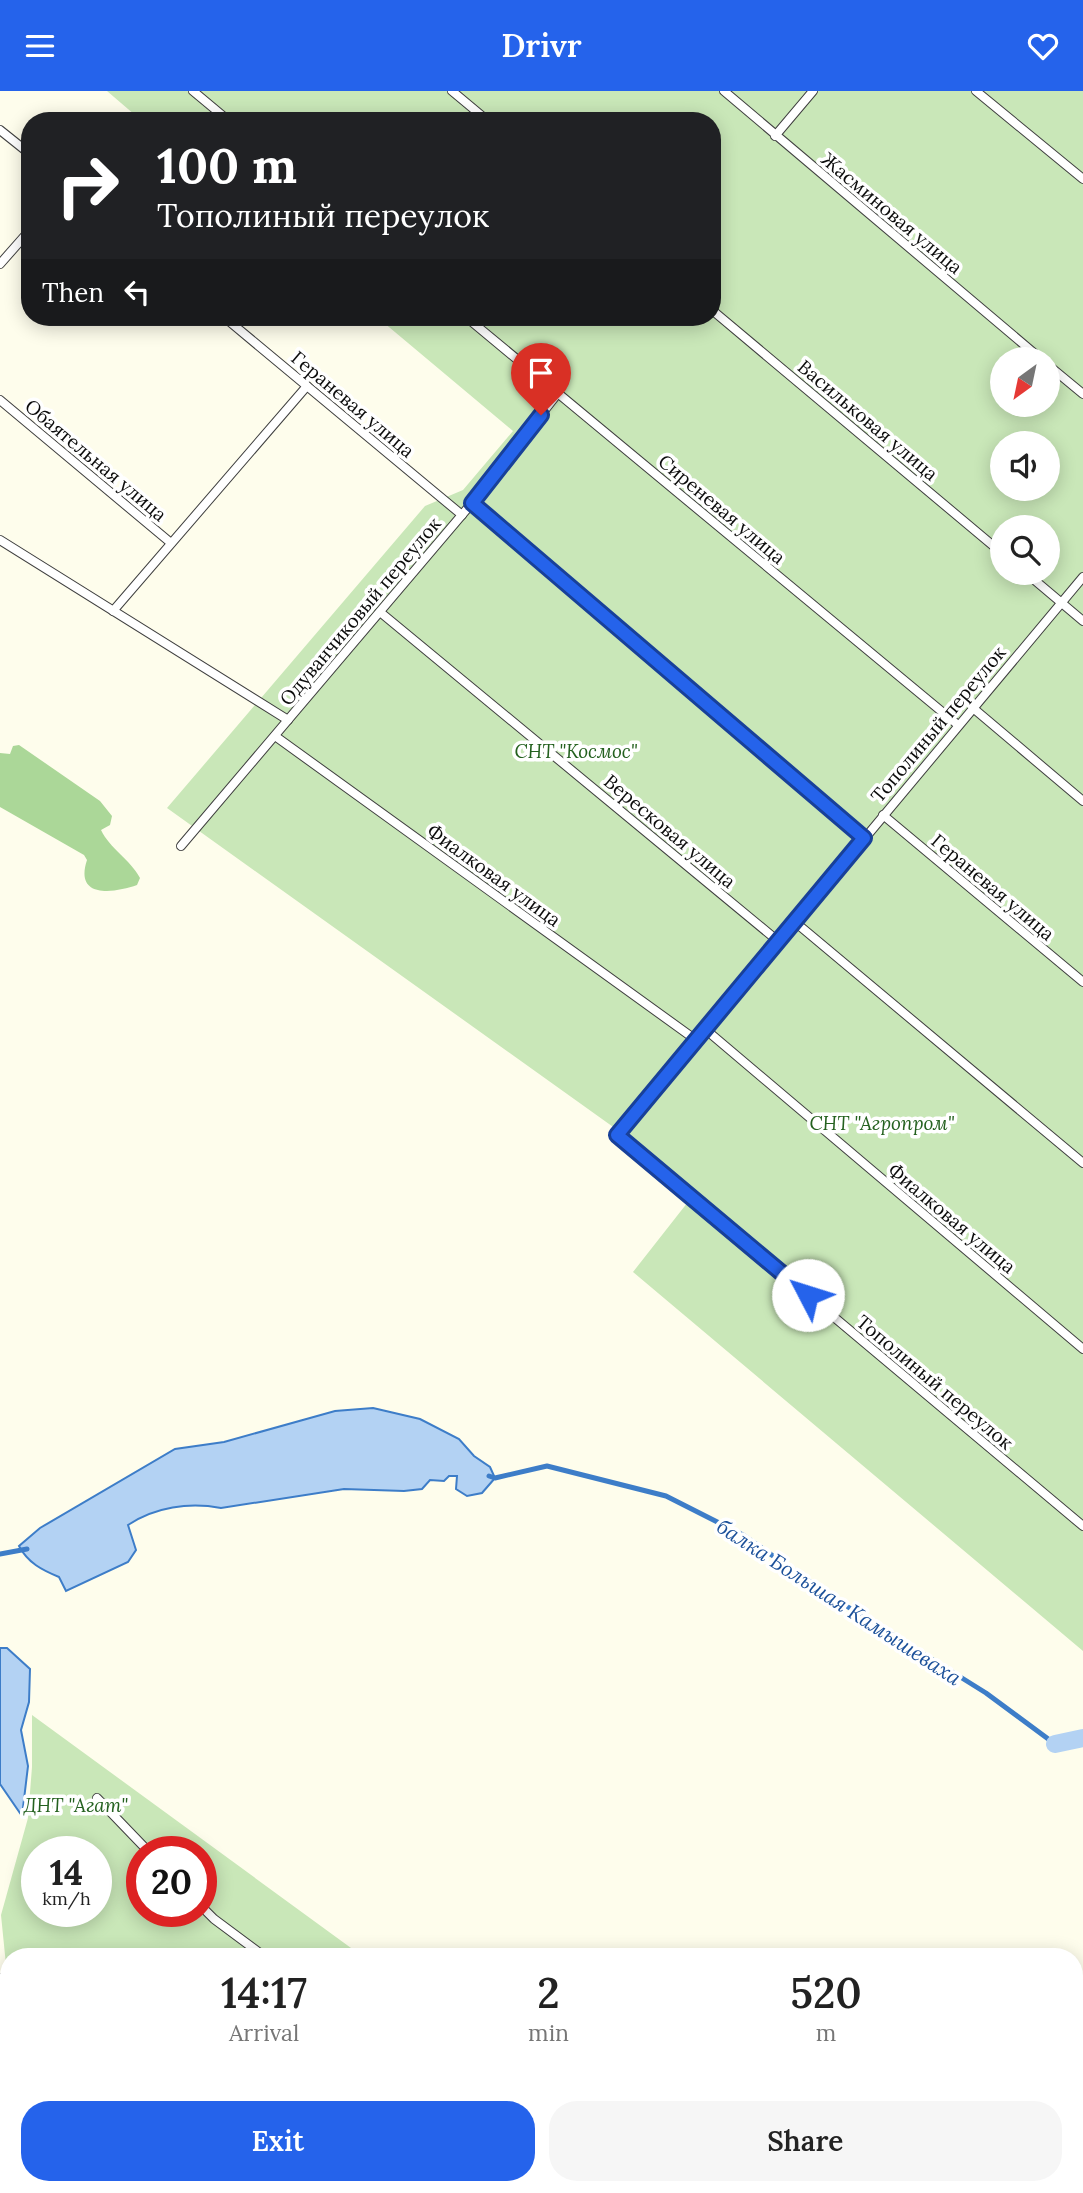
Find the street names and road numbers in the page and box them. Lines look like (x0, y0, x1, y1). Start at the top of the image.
street label: Жасминовая улица (817, 147, 968, 279)
street label: Гераневая улица (286, 345, 420, 463)
street label: Васильковая улица (793, 354, 943, 486)
street label: Обаятельная улица (20, 394, 172, 526)
street label: Сиреневая улица (654, 449, 791, 569)
street label: Одуванчиковый переулок (274, 511, 446, 710)
street label: Тополиный переулок (865, 640, 1011, 807)
street label: Вересковая улица (599, 769, 741, 893)
street label: Фиалковая улица (422, 818, 566, 932)
street label: Гераневая улица (926, 828, 1060, 946)
street label: Фиалковая улица (883, 1158, 1021, 1279)
street label: Тополиный переулок (852, 1309, 1019, 1455)

